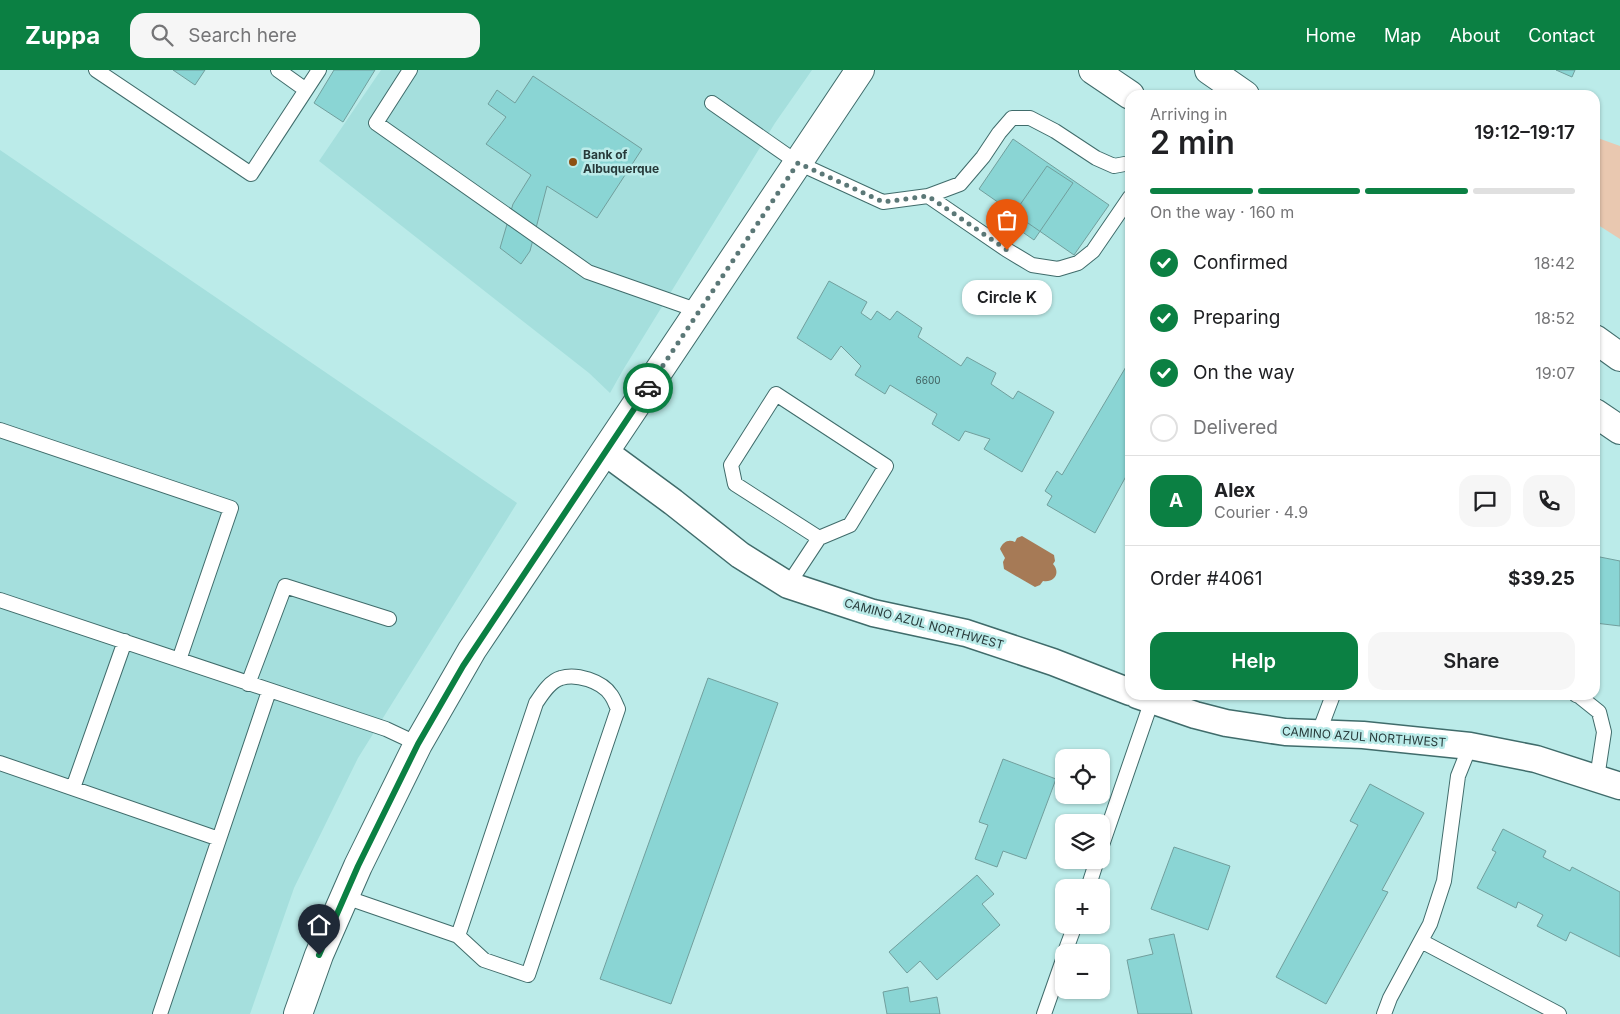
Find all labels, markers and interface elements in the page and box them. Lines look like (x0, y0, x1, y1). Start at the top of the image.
search box (130, 13, 480, 58)
text: Zuppa (25, 21, 100, 50)
icon: search (148, 21, 176, 49)
text: Search here (188, 24, 297, 47)
text: Home (1306, 25, 1356, 46)
text: Map (1384, 25, 1421, 46)
text: About (1449, 25, 1500, 46)
text: Contact (1528, 25, 1595, 46)
text: Arriving in (1150, 104, 1227, 124)
text: 19:12–19:17 (1474, 121, 1575, 144)
text: 2 min (1150, 123, 1235, 162)
place label: Bank of Albuquerque (583, 147, 659, 176)
marker: Bank of Albuquerque (567, 156, 579, 168)
pin (986, 199, 1028, 250)
text: On the way · 160 m (1150, 202, 1294, 222)
icon: bag (993, 206, 1021, 234)
icon: check (1150, 249, 1178, 277)
text: Confirmed (1193, 251, 1288, 274)
text: 18:42 (1534, 253, 1575, 273)
callout: Circle K (962, 280, 1052, 315)
text: Circle K (977, 287, 1037, 307)
icon: check (1150, 304, 1178, 332)
text: Preparing (1193, 306, 1280, 329)
text: 18:52 (1535, 308, 1575, 328)
icon: check (1150, 359, 1178, 387)
text: On the way (1193, 361, 1295, 384)
courier (623, 363, 673, 413)
text: 19:07 (1535, 363, 1575, 383)
icon: car (634, 374, 662, 402)
house number: 6600 (915, 374, 941, 386)
text: Delivered (1193, 416, 1278, 439)
button: chat (1459, 475, 1511, 527)
button: phone (1523, 475, 1575, 527)
text: Alex (1214, 479, 1255, 502)
text: A (1169, 489, 1183, 512)
text: Courier · 4.9 (1214, 502, 1308, 522)
text: Order #4061 (1150, 567, 1262, 590)
text: $39.25 (1508, 567, 1575, 590)
street label: CAMINO AZUL NORTHWEST (843, 595, 1006, 652)
button: Help (1150, 632, 1358, 690)
button: Share (1368, 632, 1575, 690)
street label: CAMINO AZUL NORTHWEST (1281, 723, 1447, 750)
map controls (1055, 749, 1110, 999)
button: locate (1055, 749, 1110, 804)
button: layers (1055, 814, 1110, 869)
button: + (1055, 879, 1110, 934)
pin (298, 904, 340, 955)
icon: home (305, 911, 333, 939)
button: − (1055, 944, 1110, 999)

